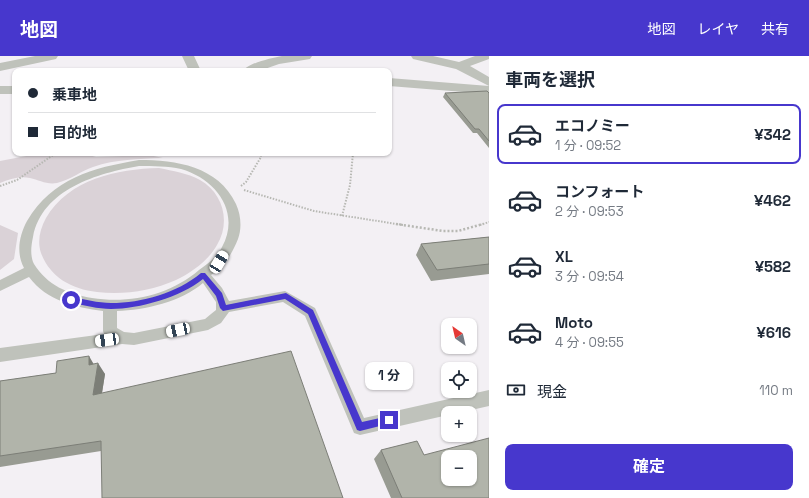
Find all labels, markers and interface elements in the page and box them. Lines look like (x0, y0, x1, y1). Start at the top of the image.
text: 地図 (20, 17, 58, 42)
text: 地図 (647, 20, 675, 38)
text: レイヤ (697, 20, 739, 38)
text: 共有 (761, 20, 789, 38)
text: 車両を選択 (505, 68, 595, 91)
text: 乗車地 (52, 85, 97, 104)
icon: car (507, 116, 543, 152)
text: エコノミー (555, 116, 630, 135)
text: 目的地 (52, 123, 97, 142)
text: ¥342 (754, 125, 791, 144)
text: 1 分 · 09:52 (555, 137, 621, 154)
icon: car (507, 182, 543, 218)
text: コンフォート (555, 182, 645, 201)
text: ¥462 (754, 191, 791, 210)
text: 2 分 · 09:53 (555, 203, 624, 220)
text: XL (555, 247, 573, 266)
icon: car (507, 248, 543, 284)
car (208, 249, 230, 275)
text: ¥582 (755, 257, 791, 276)
text: 3 分 · 09:54 (555, 268, 624, 285)
route start (62, 291, 80, 309)
text: Moto (555, 313, 593, 332)
icon: car (507, 314, 543, 350)
north arrow (441, 318, 477, 354)
map controls (441, 318, 477, 486)
car (165, 322, 191, 338)
text: ¥616 (756, 323, 791, 342)
car (94, 332, 120, 348)
text: 4 分 · 09:55 (555, 334, 624, 351)
callout: 1 分 (365, 362, 413, 390)
button: locate (441, 362, 477, 398)
text: 1 分 (378, 367, 400, 384)
icon: cash (505, 379, 527, 401)
text: 現金 (537, 382, 567, 401)
text: 110 m (759, 382, 793, 399)
button: + (441, 406, 477, 442)
route end (380, 411, 398, 429)
button: 確定 (505, 444, 793, 490)
button: − (441, 450, 477, 486)

